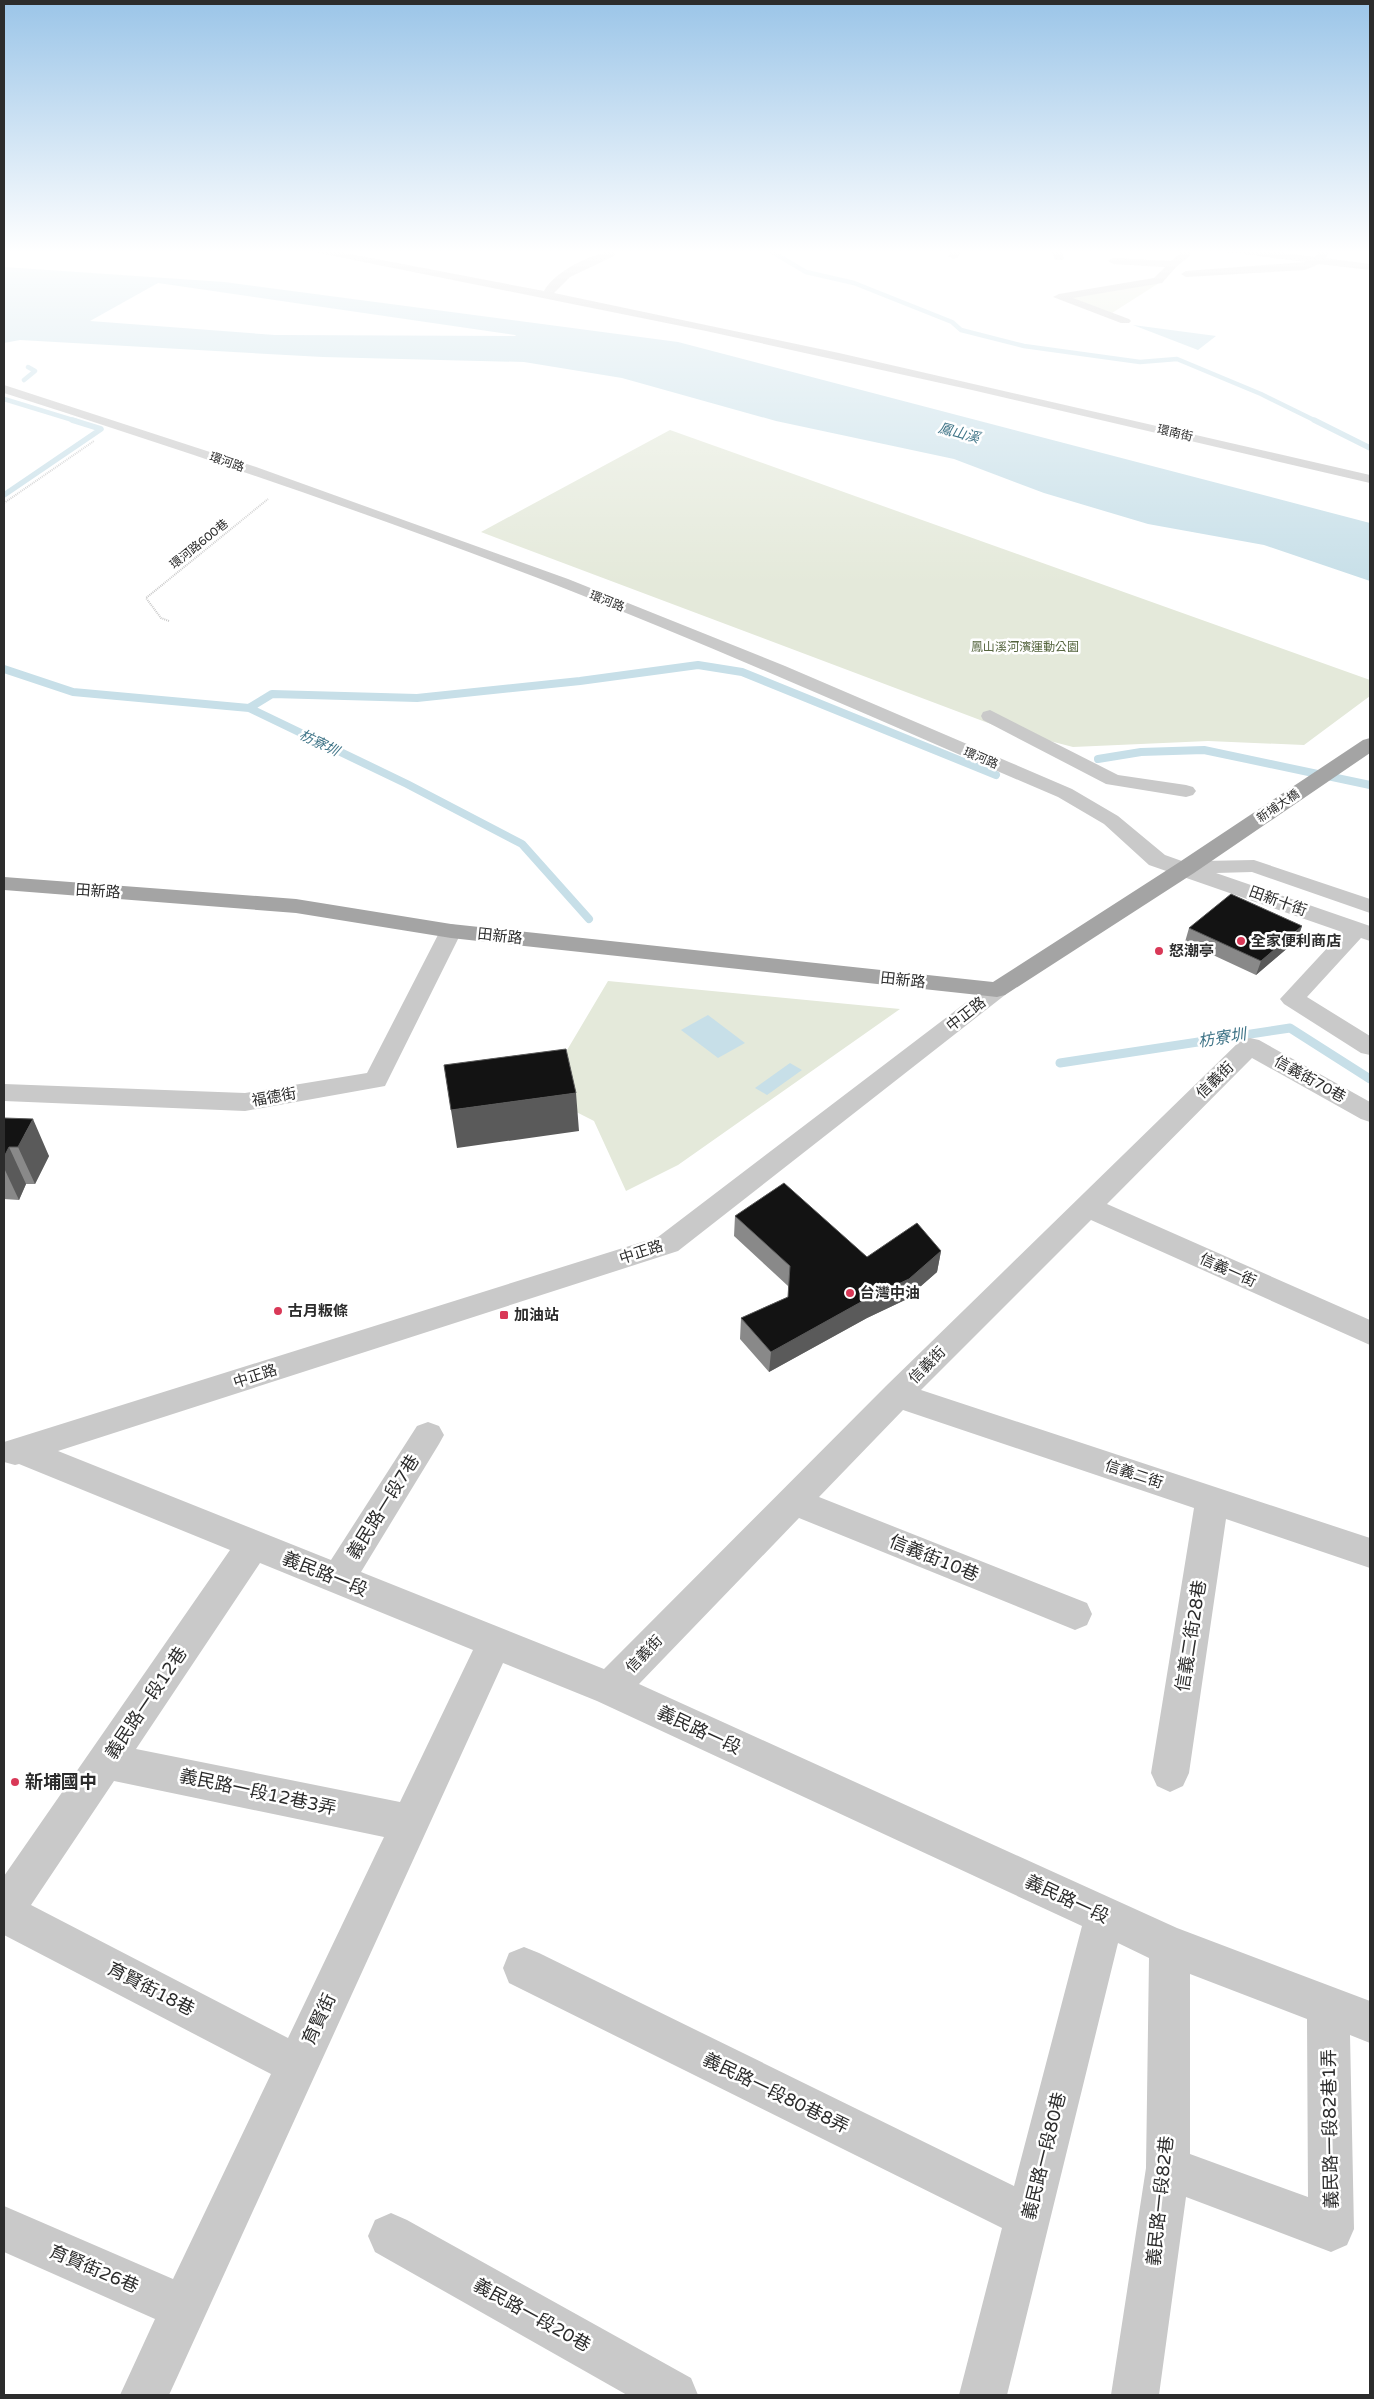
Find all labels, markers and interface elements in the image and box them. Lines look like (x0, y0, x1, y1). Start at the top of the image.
water label: 鳳山溪 (937, 419, 983, 447)
street label: 環南街 (1156, 422, 1194, 444)
street label: 環河路 (208, 450, 246, 474)
street label: 環河路600巷 (167, 516, 231, 572)
street label: 環河路 (588, 588, 626, 614)
park label: 鳳山溪河濱運動公園 (971, 640, 1079, 654)
water label: 枋寮圳 (296, 726, 343, 761)
street label: 環河路 (962, 745, 1000, 771)
street label: 新埔大橋 (1254, 787, 1302, 825)
street label: 田新路 (75, 880, 121, 902)
street label: 田新十街 (1247, 882, 1309, 920)
street label: 田新路 (477, 925, 523, 947)
place label: 全家便利商店 (1251, 932, 1341, 950)
marker: 全家便利商店 (1235, 935, 1247, 947)
place label: 怒潮亭 (1169, 942, 1214, 960)
marker: 怒潮亭 (1153, 945, 1165, 957)
street label: 田新路 (880, 969, 926, 991)
street label: 中正路 (943, 993, 989, 1035)
water label: 枋寮圳 (1197, 1024, 1249, 1052)
street label: 信義街70巷 (1271, 1052, 1349, 1106)
street label: 信義街 (1193, 1058, 1237, 1102)
street label: 福德街 (250, 1084, 298, 1110)
street label: 中正路 (617, 1236, 665, 1268)
street label: 信義一街 (1197, 1250, 1259, 1290)
place label: 台灣中油 (860, 1284, 920, 1302)
marker: 台灣中油 (844, 1287, 856, 1299)
place label: 古月粄條 (288, 1302, 348, 1320)
marker: 古月粄條 (272, 1305, 284, 1317)
place label: 加油站 (514, 1306, 559, 1324)
marker: 加油站 (498, 1309, 510, 1321)
street label: 信義街 (905, 1343, 949, 1387)
street label: 中正路 (231, 1360, 279, 1392)
street label: 義民路一段7巷 (342, 1451, 424, 1563)
street label: 信義二街 (1103, 1456, 1165, 1492)
street label: 信義街10巷 (886, 1530, 982, 1586)
street label: 義民路一段 (279, 1547, 371, 1601)
street label: 信義二街28巷 (1171, 1579, 1211, 1693)
street label: 信義街 (622, 1632, 666, 1676)
street label: 義民路一段12巷 (100, 1643, 192, 1763)
street label: 義民路一段 (654, 1701, 744, 1759)
street label: 義民路一段12巷3弄 (177, 1765, 339, 1819)
place label: 新埔國中 (25, 1771, 97, 1793)
marker: 新埔國中 (9, 1776, 21, 1788)
street label: 義民路一段 (1022, 1870, 1112, 1928)
street label: 育賢街18巷 (104, 1958, 198, 2020)
street label: 育賢街 (298, 1990, 340, 2048)
street label: 義民路一段80巷8弄 (699, 2048, 853, 2138)
street label: 義民路一段82巷1弄 (1318, 2049, 1342, 2209)
street label: 義民路一段80巷 (1018, 2090, 1070, 2222)
street label: 義民路一段82巷 (1142, 2135, 1178, 2267)
street label: 育賢街26巷 (46, 2240, 142, 2298)
street label: 義民路一段20巷 (470, 2274, 594, 2356)

